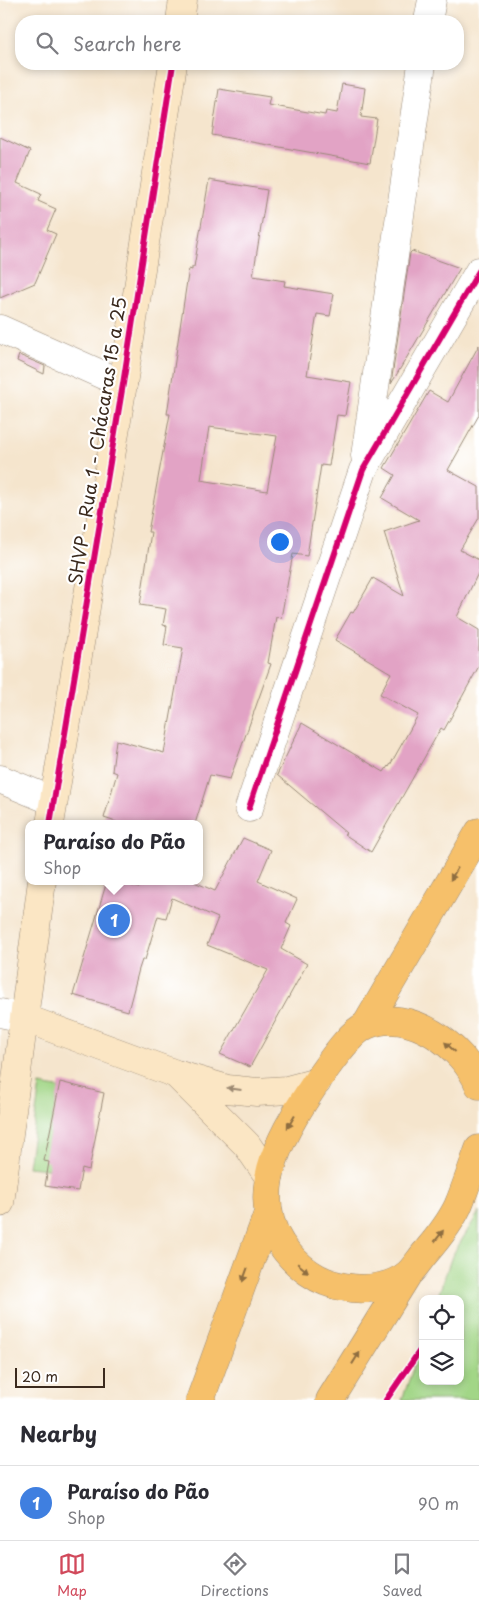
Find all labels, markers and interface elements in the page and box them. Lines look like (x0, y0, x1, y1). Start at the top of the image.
search box (15, 15, 464, 70)
icon: search (33, 29, 61, 57)
text: Search here (73, 29, 182, 57)
street label: SHVP - Rua 1 - Chácaras 15 a 25 (60, 295, 133, 587)
your location (267, 529, 293, 555)
popup (25, 820, 203, 885)
text: Paraíso do Pão (43, 827, 185, 855)
text: Shop (43, 855, 81, 879)
one-way arrow (449, 868, 458, 881)
pin: 1 (98, 901, 130, 939)
one-way arrow (444, 1041, 456, 1053)
one-way arrow (226, 1085, 242, 1093)
one-way arrow (287, 1115, 296, 1128)
one-way arrow (434, 1229, 444, 1243)
one-way arrow (297, 1262, 310, 1273)
one-way arrow (241, 1268, 249, 1283)
map controls (419, 1295, 464, 1385)
button: locate (419, 1295, 464, 1340)
button: layers (419, 1340, 464, 1385)
one-way arrow (351, 1352, 360, 1365)
scale bar (15, 1365, 105, 1388)
text: 20 m (22, 1366, 58, 1387)
text: Nearby (20, 1417, 97, 1449)
text: Paraíso do Pão (67, 1477, 209, 1505)
text: 1 (32, 1491, 40, 1515)
text: 90 m (418, 1491, 459, 1515)
text: Shop (67, 1505, 105, 1529)
tab: Map (57, 1550, 87, 1601)
tab: Directions (201, 1550, 269, 1601)
tab: Saved (382, 1550, 422, 1601)

